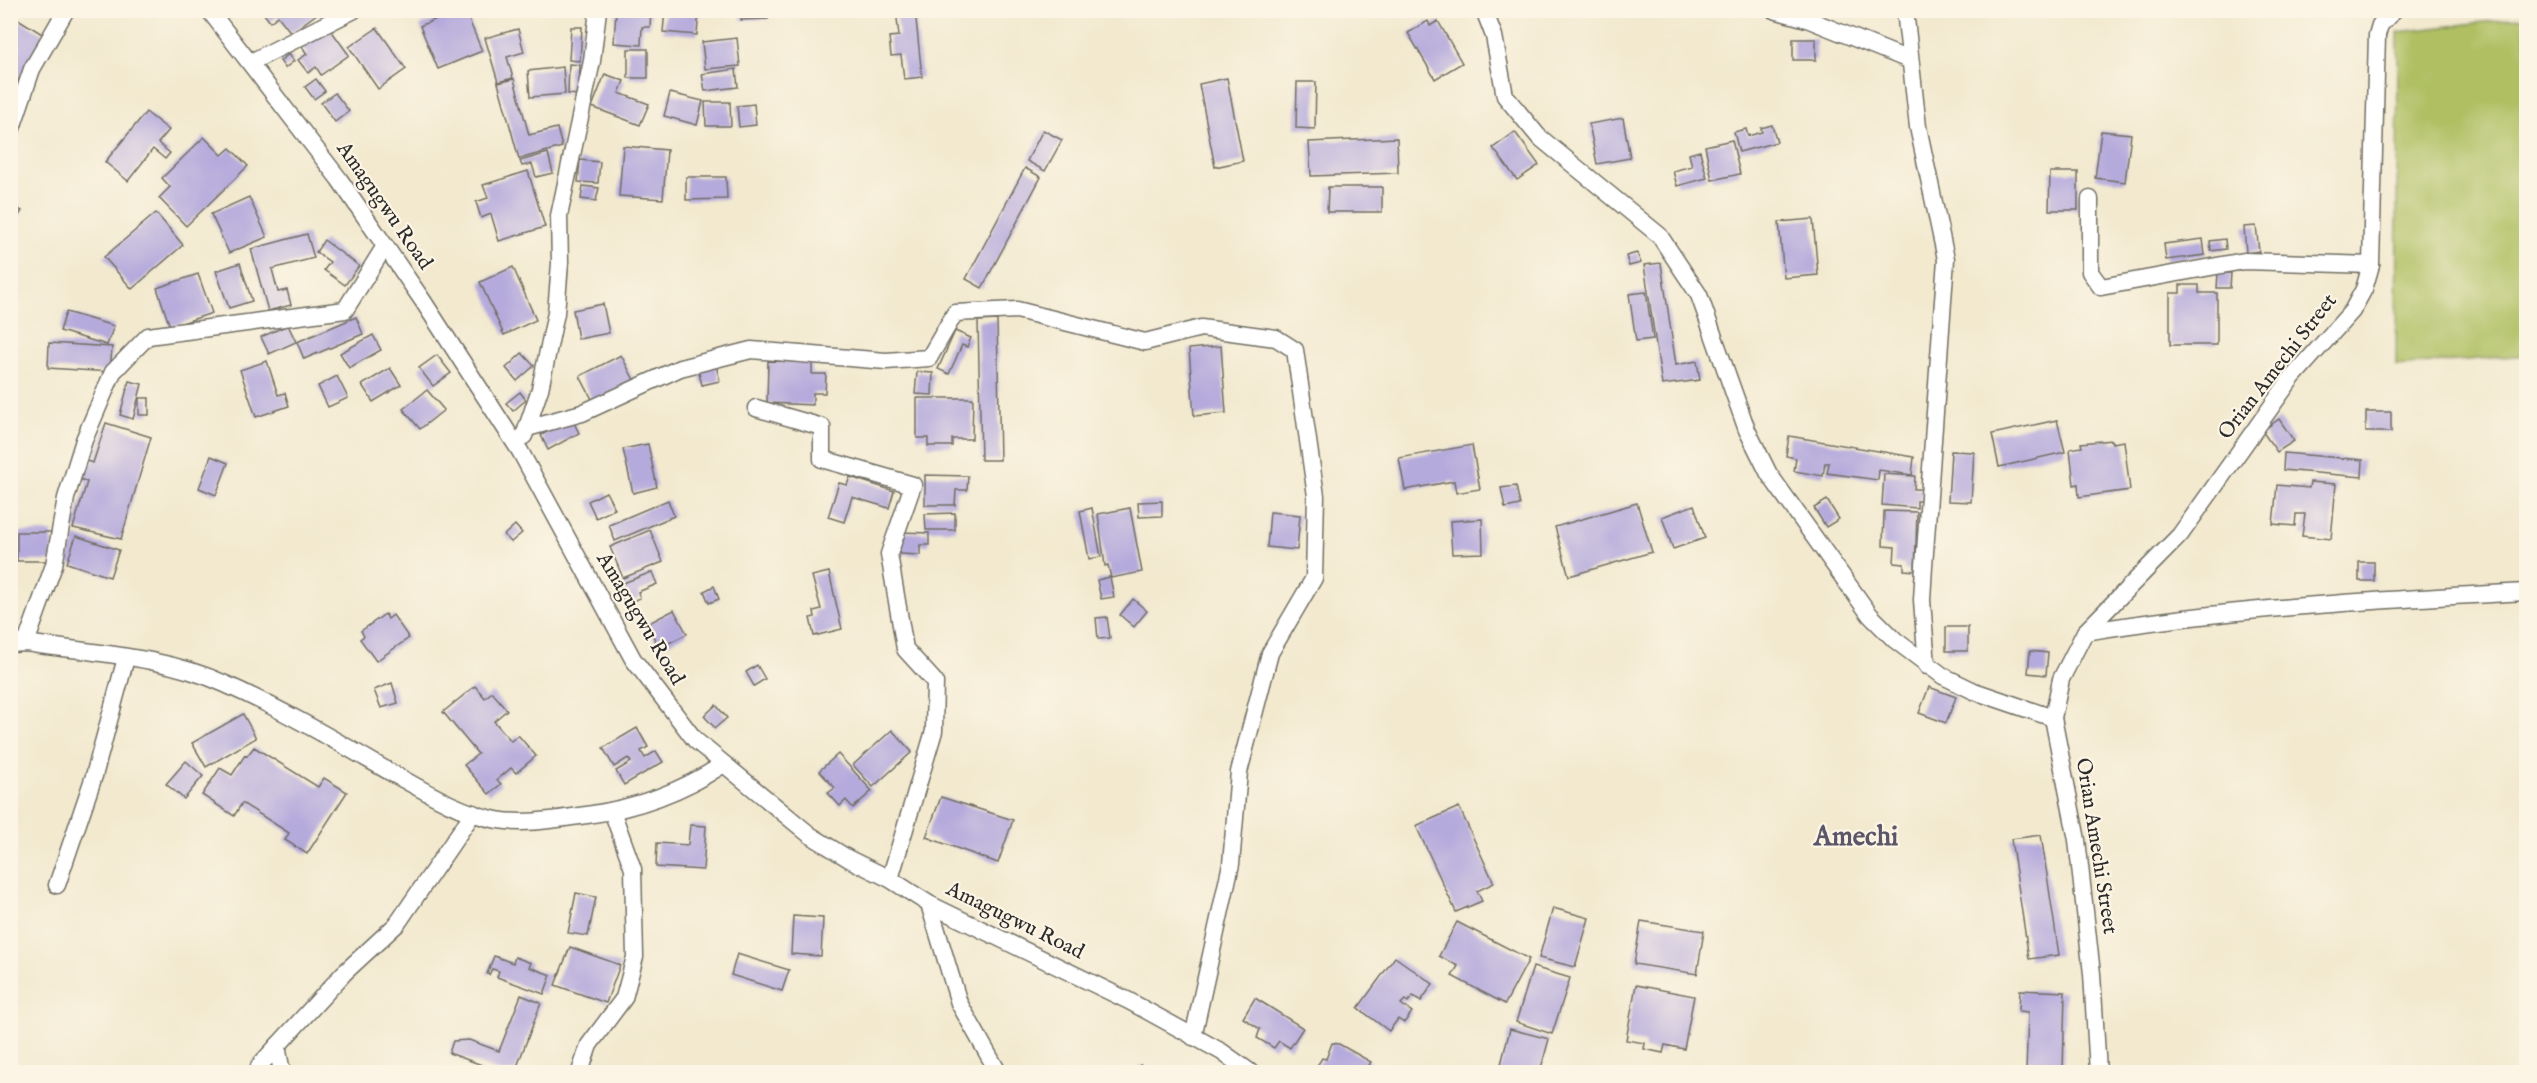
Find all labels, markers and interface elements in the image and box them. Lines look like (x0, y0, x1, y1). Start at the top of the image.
street label: Amagugwu Road (329, 136, 439, 276)
street label: Orian Amechi Street (2213, 289, 2343, 445)
street label: Amagugwu Road (589, 547, 691, 691)
street label: Orian Amechi Street (2069, 756, 2123, 936)
district label: Amechi (1813, 821, 1898, 855)
street label: Amagugwu Road (941, 876, 1089, 966)

